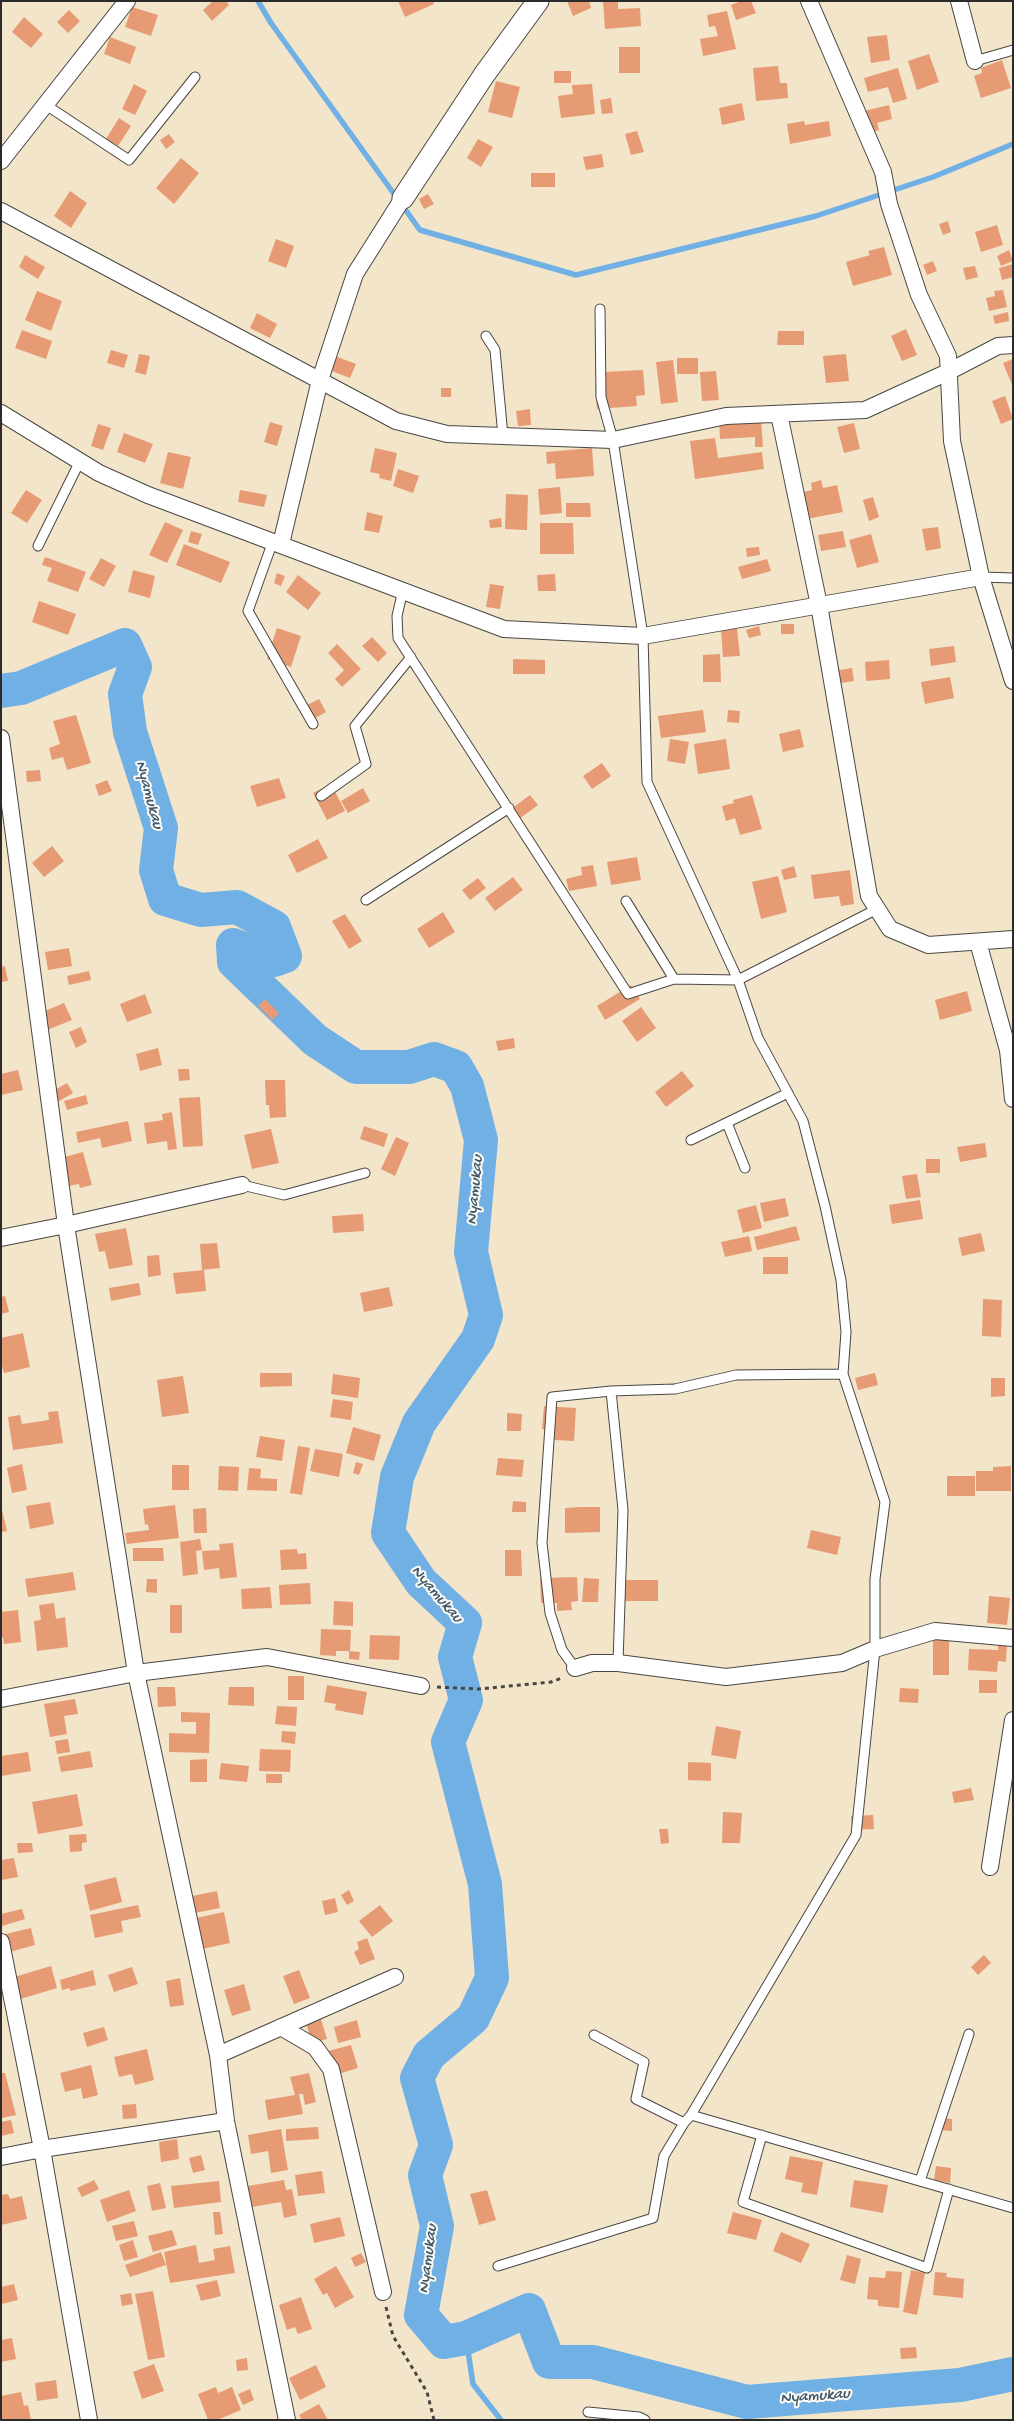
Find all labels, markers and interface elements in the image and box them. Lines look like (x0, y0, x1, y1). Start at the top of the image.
water label: Nyamukau (130, 759, 166, 831)
water label: Nyamukau (463, 1154, 489, 1226)
water label: Nyamukau (406, 1562, 466, 1628)
water label: Nyamukau (415, 2223, 443, 2295)
water label: Nyamukau (780, 2385, 850, 2409)

